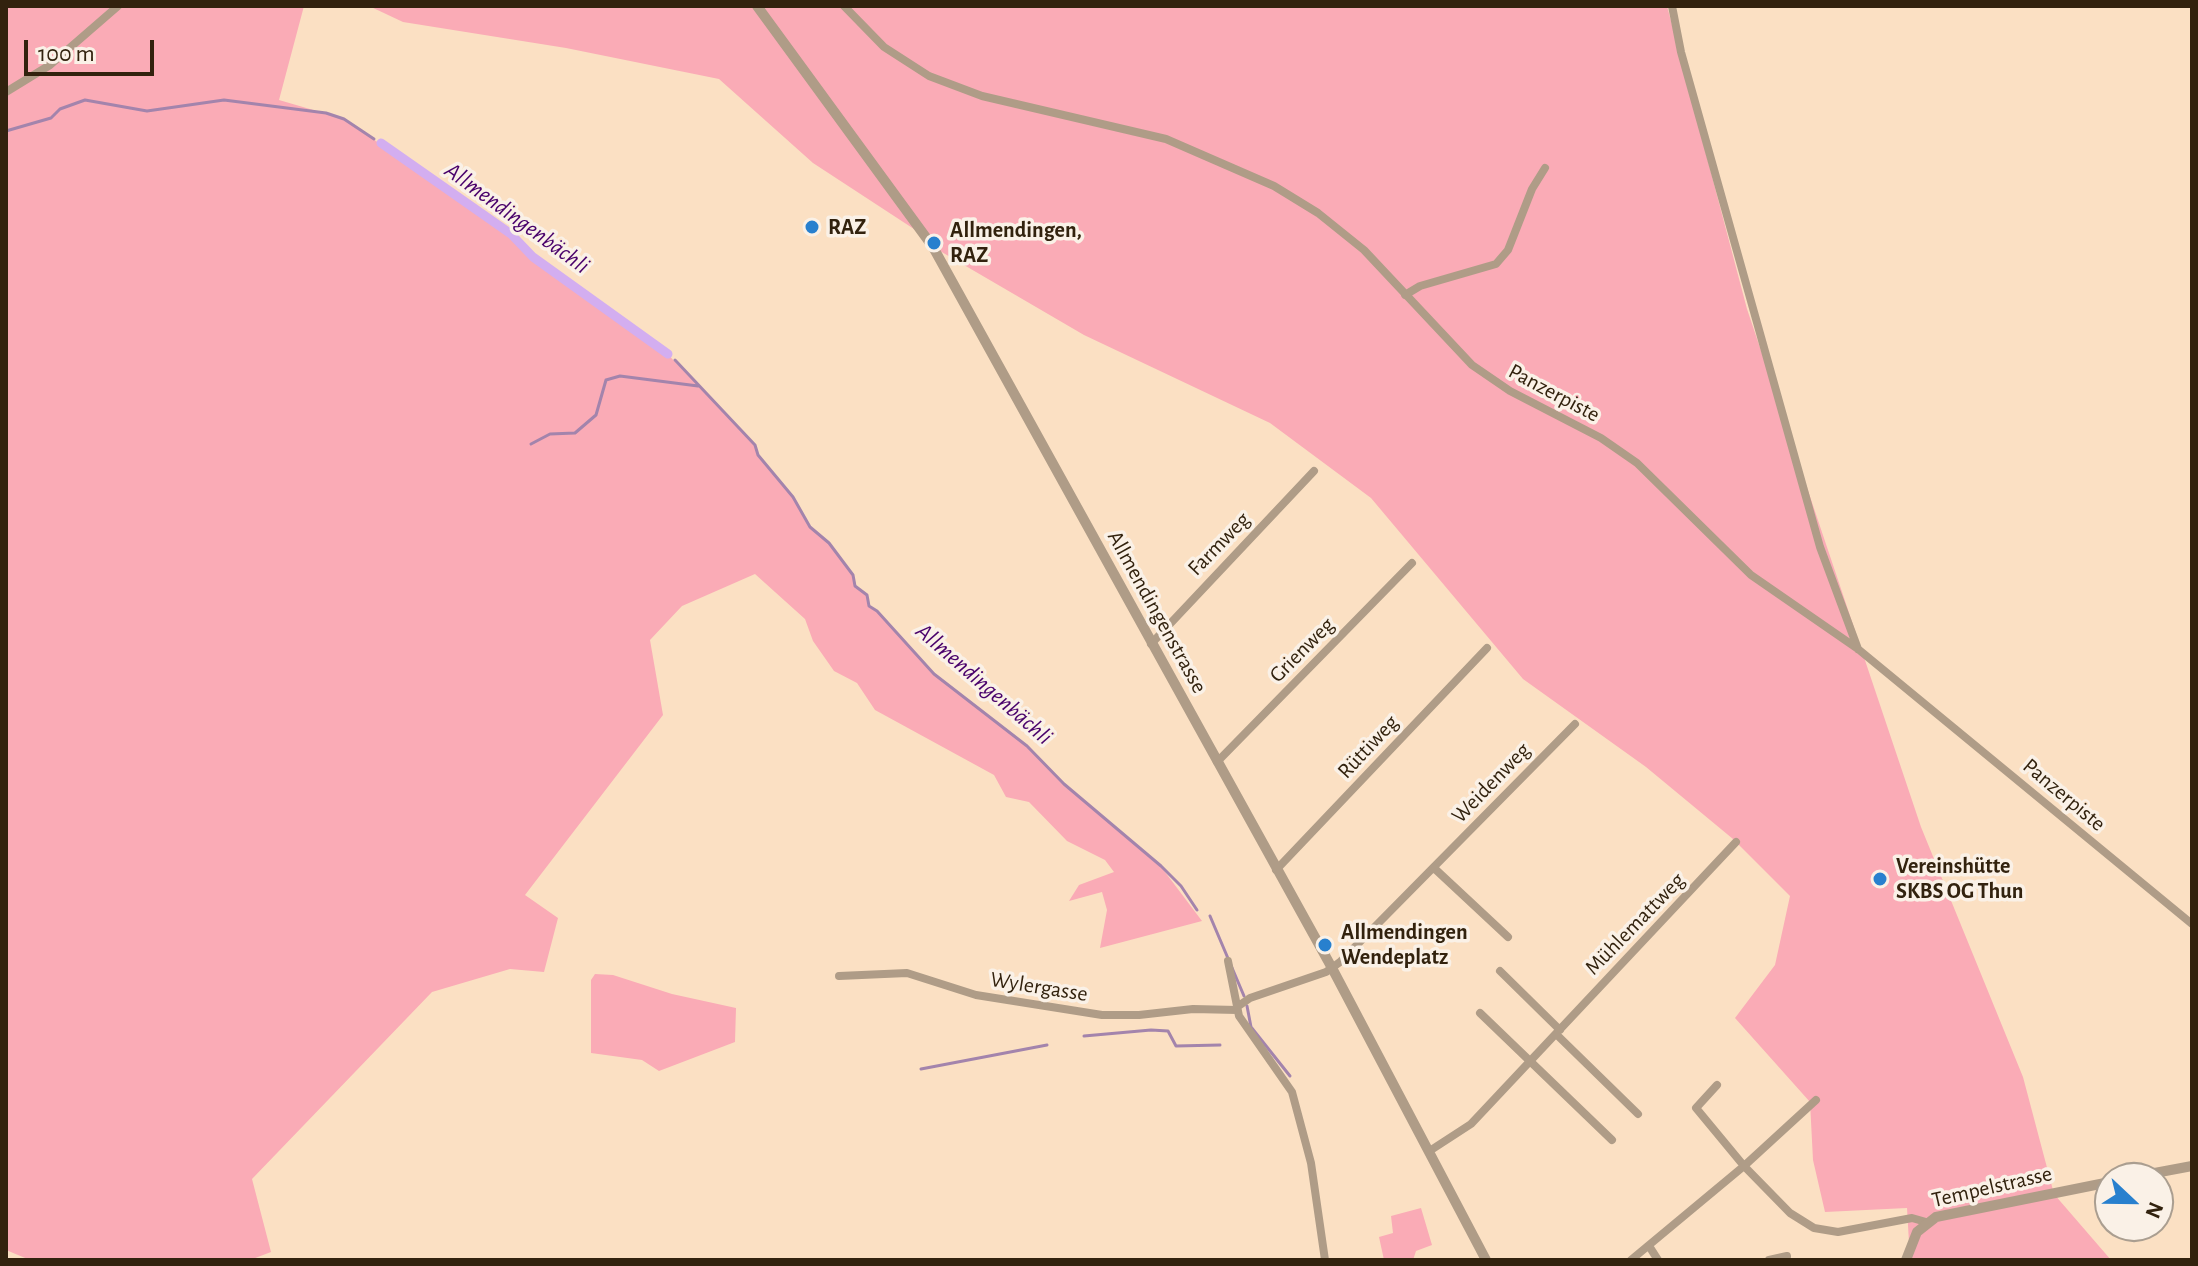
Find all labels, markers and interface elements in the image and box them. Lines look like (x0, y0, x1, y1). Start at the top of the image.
scale bar (28, 24, 158, 74)
text: 100 m (38, 42, 95, 66)
water label: Allmendingenbächli (439, 156, 595, 280)
place label: RAZ (828, 214, 866, 240)
place label: Allmendingen, RAZ (950, 217, 1082, 268)
marker: RAZ (803, 218, 821, 236)
marker: Allmendingen, RAZ (925, 234, 943, 252)
street label: Panzerpiste (1504, 358, 1604, 428)
street label: Farmweg (1182, 507, 1256, 581)
street label: Allmendingenstrasse (1101, 526, 1213, 698)
street label: Grienweg (1264, 612, 1340, 688)
water label: Allmendingenbächli (910, 617, 1058, 751)
street label: Rüttiweg (1332, 710, 1404, 784)
street label: Weidenweg (1446, 737, 1536, 829)
street label: Panzerpiste (2017, 753, 2111, 837)
place label: Vereinshütte SKBS OG Thun (1896, 853, 2023, 904)
street label: Mühlemattweg (1580, 867, 1690, 981)
marker: Vereinshütte SKBS OG Thun (1871, 870, 1889, 888)
place label: Allmendingen Wendeplatz (1341, 919, 1468, 970)
marker: Allmendingen Wendeplatz (1316, 936, 1334, 954)
street label: Wylergasse (988, 966, 1090, 1008)
street label: Tempelstrasse (1929, 1160, 2055, 1214)
north arrow (2094, 1162, 2174, 1242)
text: N (2141, 1199, 2167, 1221)

